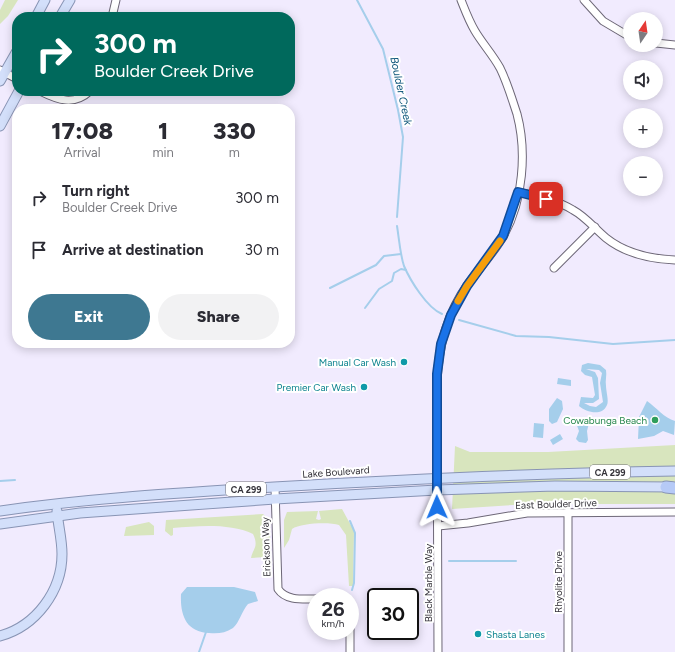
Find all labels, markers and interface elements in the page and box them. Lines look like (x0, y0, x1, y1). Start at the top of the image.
north arrow (623, 12, 663, 52)
map controls (623, 12, 663, 196)
text: 300 m (94, 26, 177, 60)
icon: right (28, 28, 80, 80)
water label: Boulder Creek (387, 56, 415, 127)
text: Boulder Creek Drive (94, 60, 254, 82)
button: sound (623, 60, 663, 100)
button: + (623, 108, 663, 148)
text: 17:08 (51, 116, 113, 145)
text: 1 (158, 116, 168, 145)
text: 330 (213, 116, 256, 145)
text: Arrival (64, 145, 101, 160)
text: min (152, 145, 174, 160)
text: m (229, 145, 240, 160)
button: − (623, 156, 663, 196)
text: Turn right (62, 182, 130, 200)
pin (529, 182, 563, 216)
icon: right (28, 187, 50, 209)
icon: arrive (535, 188, 557, 210)
text: 300 m (235, 189, 279, 207)
text: Boulder Creek Drive (62, 200, 177, 215)
icon: arrive (28, 239, 50, 261)
text: Arrive at destination (62, 241, 203, 259)
text: 30 m (245, 241, 279, 259)
button: Exit (28, 294, 150, 340)
button: Share (158, 294, 279, 340)
place label: Manual Car Wash (319, 356, 396, 369)
marker: Manual Car Wash (399, 357, 409, 367)
place label: Premier Car Wash (277, 381, 356, 394)
marker: Premier Car Wash (359, 382, 369, 392)
place label: Cowabunga Beach (563, 414, 647, 427)
marker: Cowabunga Beach (650, 415, 660, 425)
street label: Lake Boulevard (302, 463, 370, 481)
road number: CA 299 (590, 465, 630, 479)
road number: CA 299 (226, 482, 266, 496)
position arrow (416, 486, 458, 528)
street label: East Boulder Drive (515, 496, 598, 512)
street label: Erickson Way (258, 516, 274, 577)
street label: Black Marble Way (422, 543, 435, 622)
street label: Rhyolite Drive (552, 550, 565, 613)
speed limit sign: 30 (367, 588, 419, 640)
text: 26 (321, 597, 345, 621)
text: km/h (322, 617, 344, 630)
place label: Shasta Lanes (486, 628, 545, 641)
marker: Shasta Lanes (473, 629, 483, 639)

